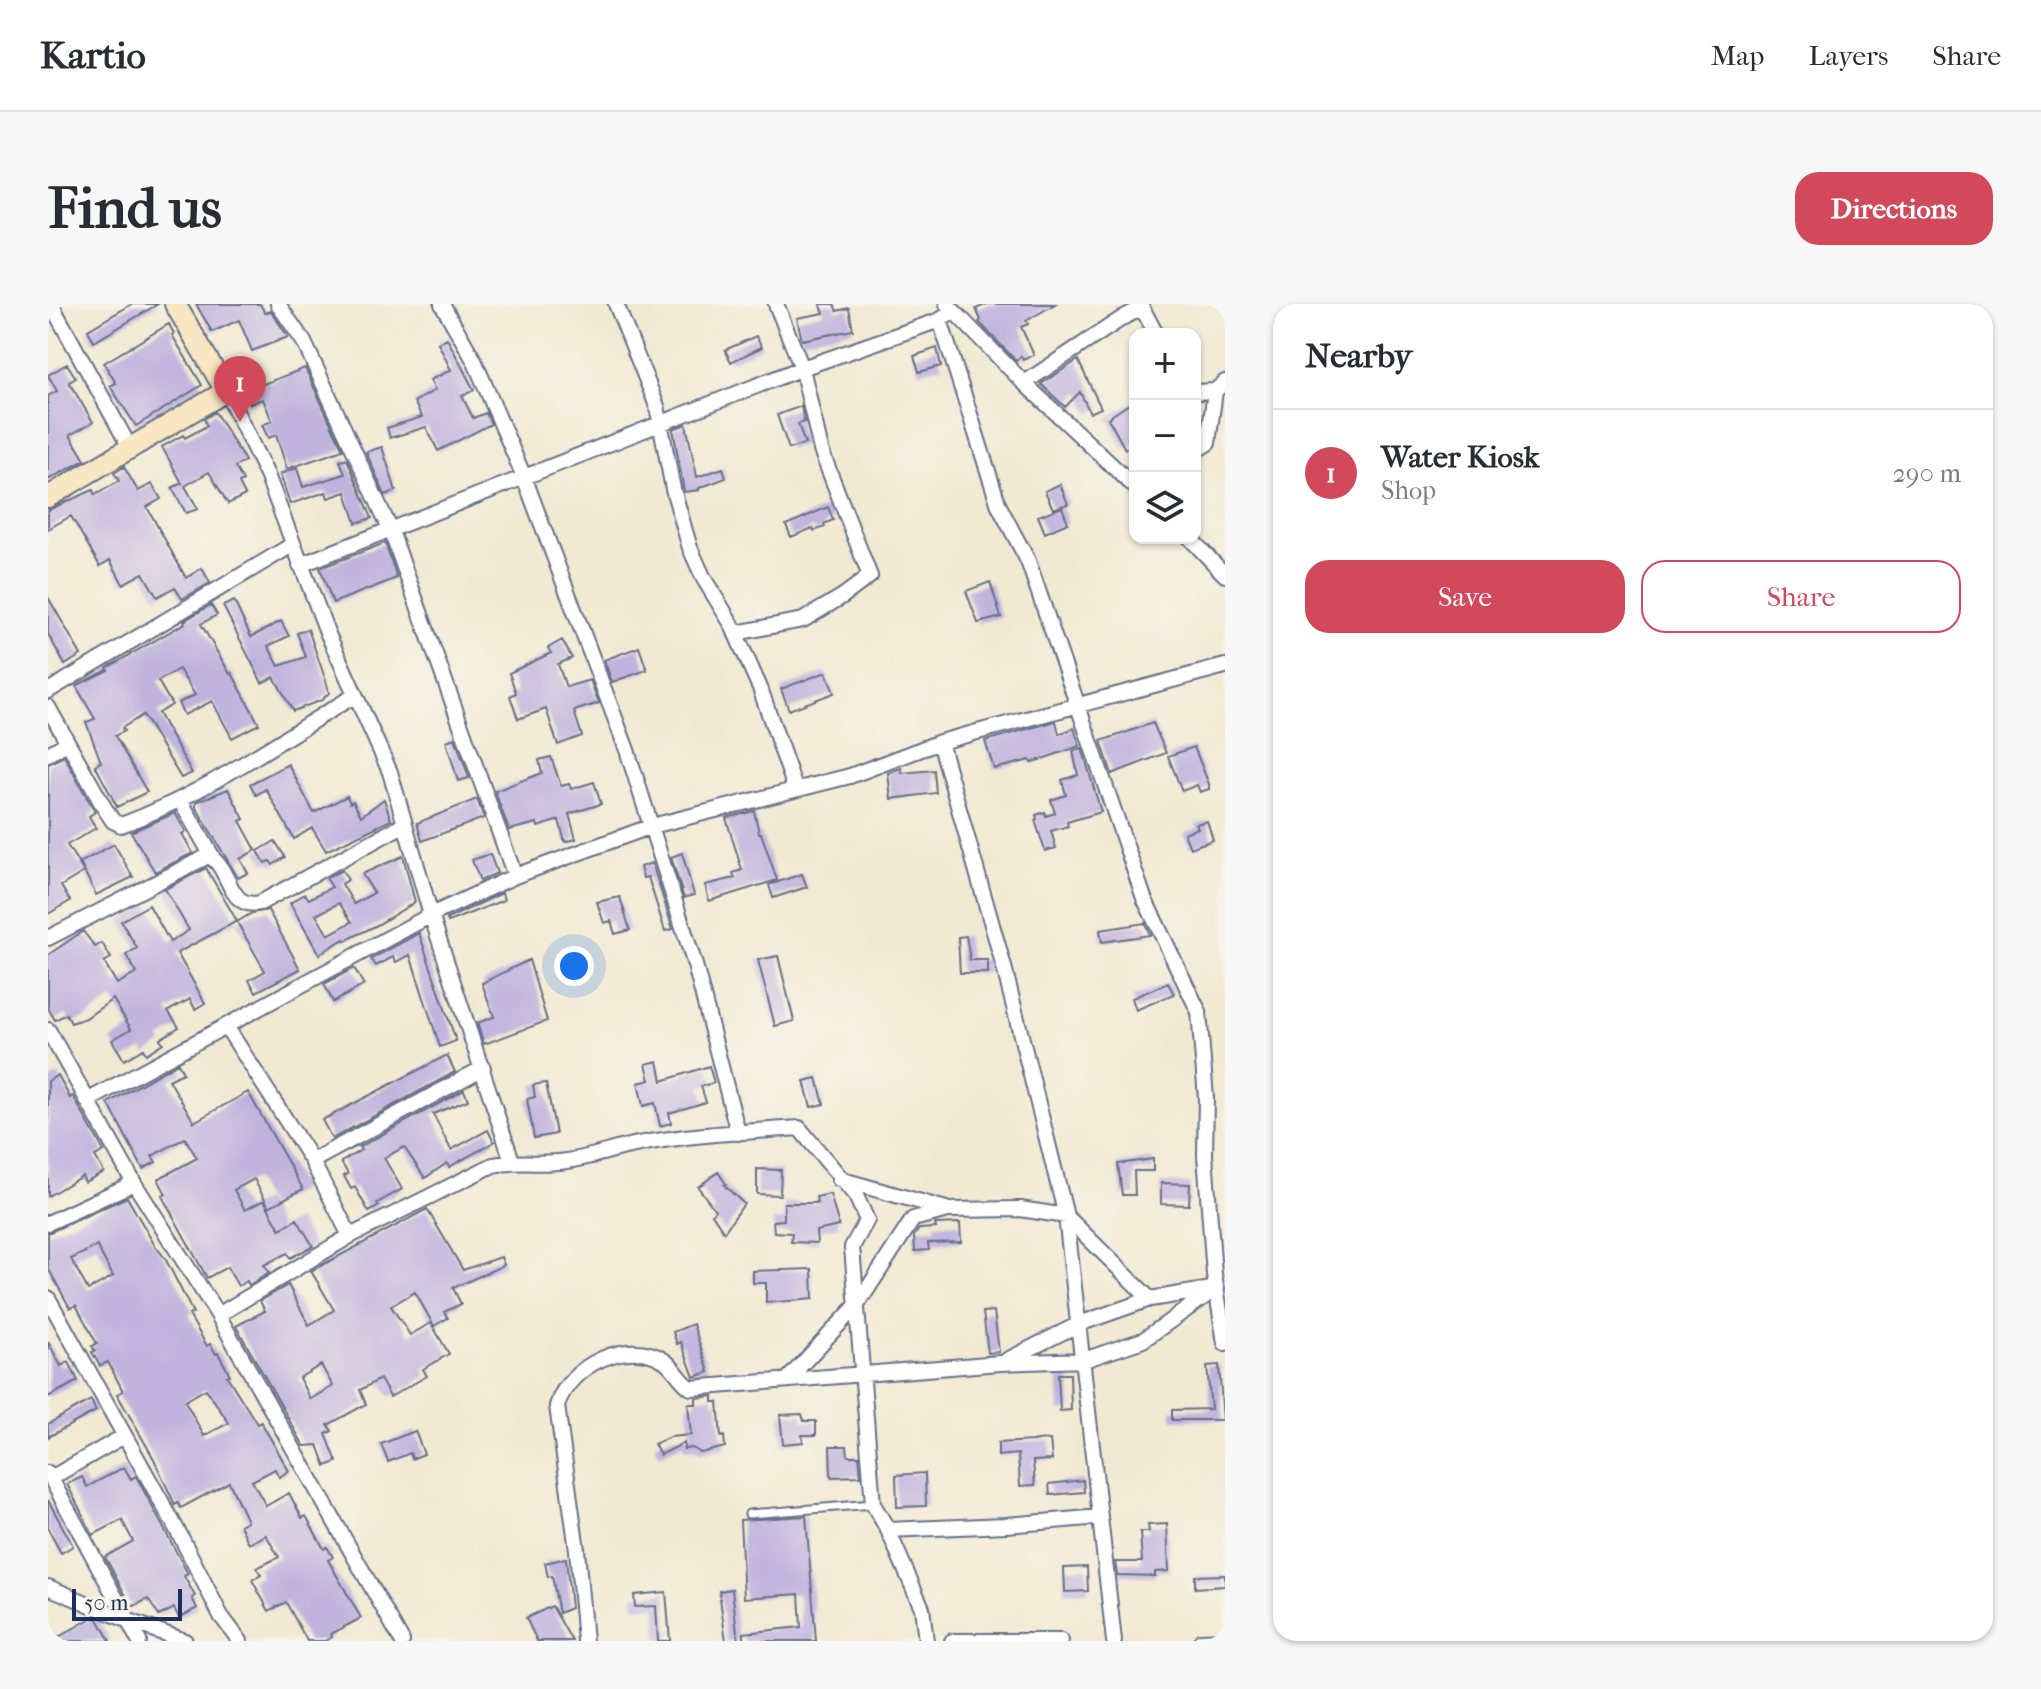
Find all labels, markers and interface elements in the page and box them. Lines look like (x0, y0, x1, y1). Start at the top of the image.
text: Kartio (40, 33, 146, 78)
text: Map (1711, 39, 1764, 72)
text: Layers (1808, 39, 1888, 72)
text: Share (1932, 39, 2001, 72)
button: Directions (1795, 172, 1993, 245)
text: Find us (48, 176, 222, 241)
map controls (1129, 328, 1201, 544)
button: + (1129, 328, 1201, 400)
text: Nearby (1305, 336, 1412, 376)
pin: 1 (214, 356, 266, 422)
button: − (1129, 400, 1201, 472)
text: Water Kiosk (1381, 440, 1539, 475)
text: 1 (1326, 458, 1336, 489)
text: 290 m (1892, 458, 1961, 489)
button: layers (1129, 472, 1201, 544)
text: Shop (1381, 475, 1436, 506)
button: Save (1305, 560, 1625, 633)
button: Share (1641, 560, 1961, 633)
your location (554, 946, 594, 986)
scale bar (72, 1585, 182, 1621)
text: 50 m (84, 1590, 129, 1616)

